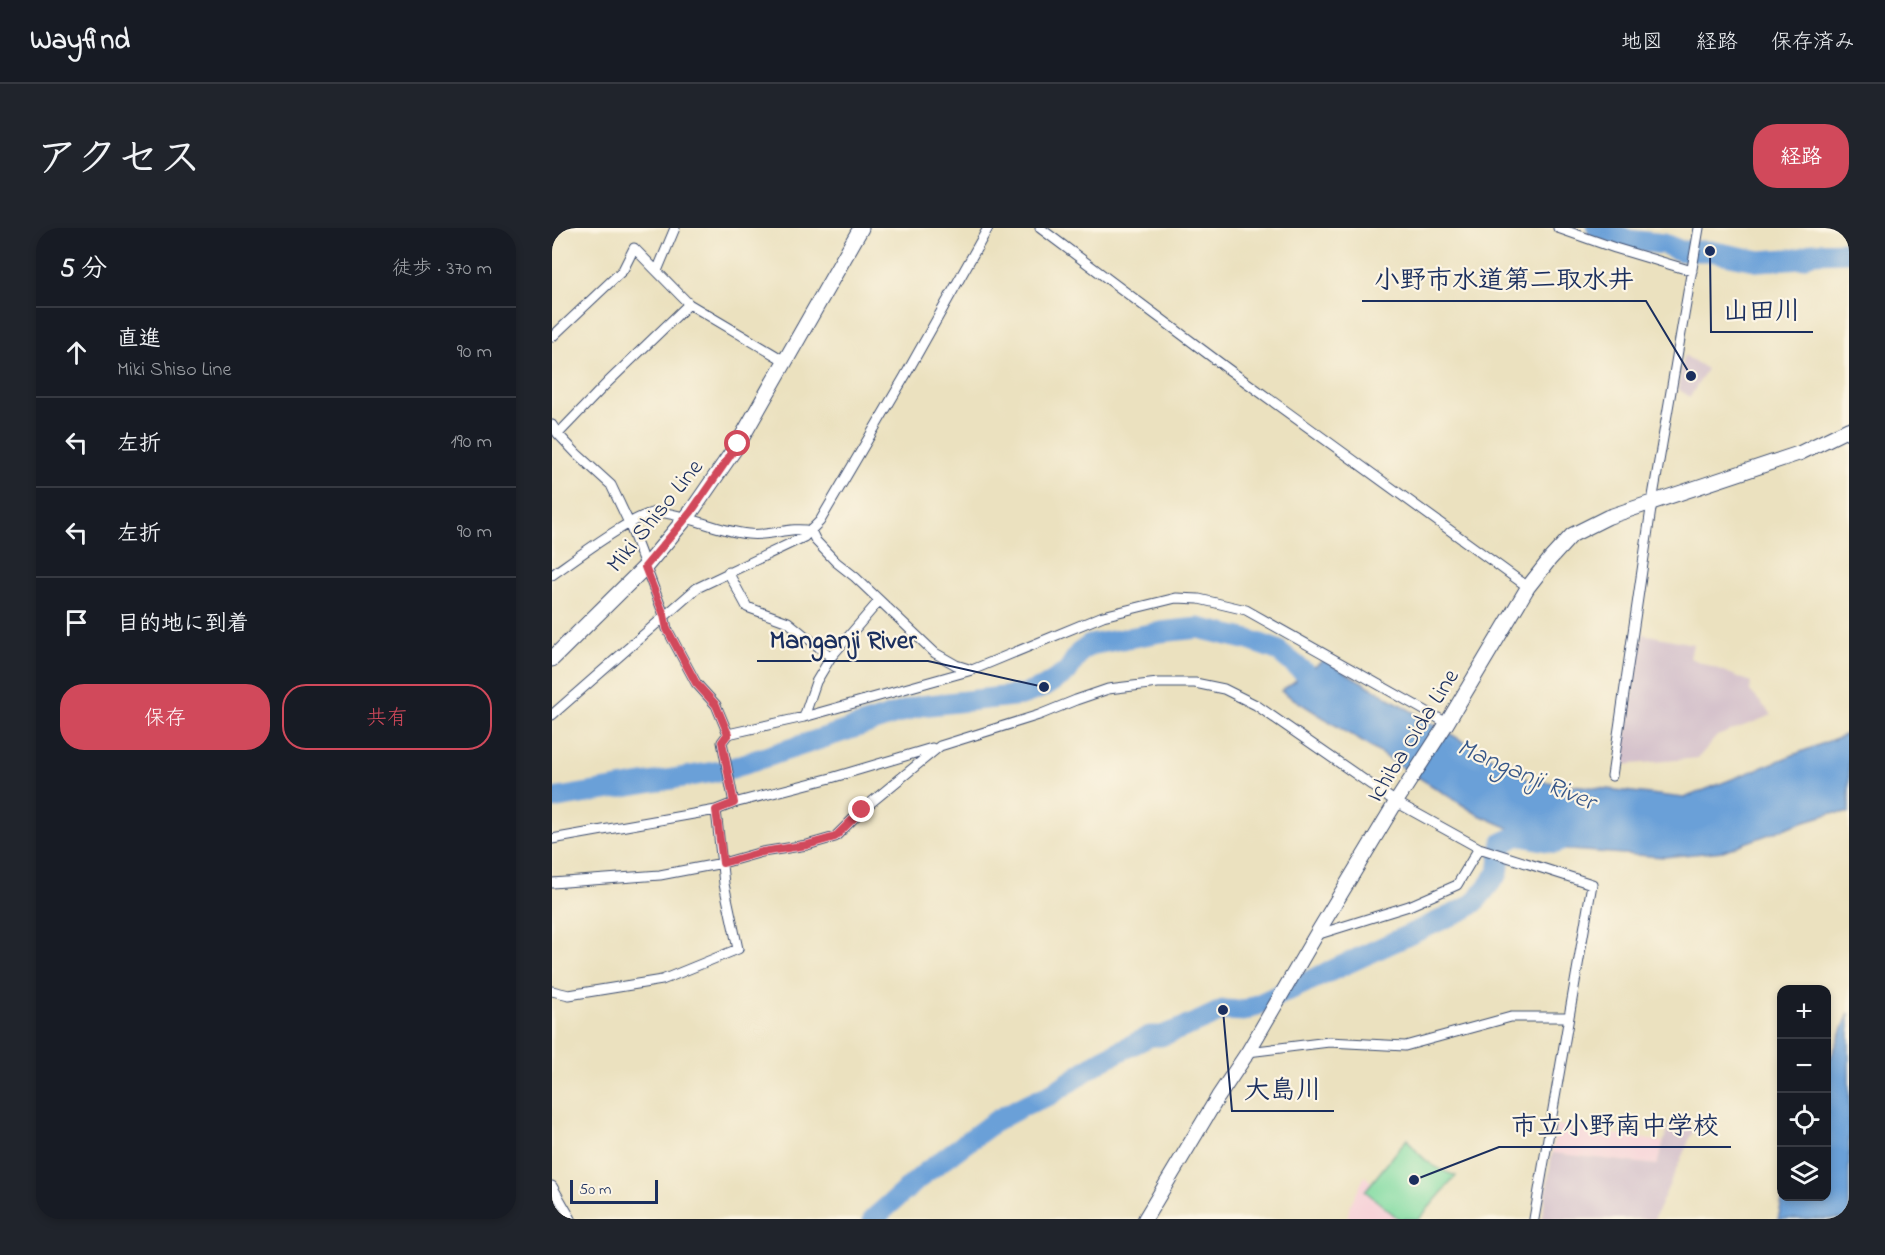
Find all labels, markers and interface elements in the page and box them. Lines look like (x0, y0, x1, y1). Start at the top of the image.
text: Wayfind (30, 21, 130, 62)
text: 地図 (1621, 28, 1663, 58)
text: 経路 (1696, 28, 1738, 58)
text: 保存済み (1771, 28, 1855, 58)
button: 経路 (1753, 124, 1849, 188)
text: アクセス (36, 130, 201, 191)
text: 5 分 (60, 251, 107, 289)
text: 徒歩 · 370 m (392, 255, 492, 284)
callout: 小野市水道第二取水井 (1362, 257, 1646, 301)
text: 小野市水道第二取水井 (1374, 263, 1634, 301)
callout: 山田川 (1711, 288, 1813, 332)
text: 山田川 (1723, 294, 1801, 332)
text: 直進 (117, 324, 161, 356)
icon: ahead (60, 336, 93, 369)
text: 90 m (457, 338, 492, 367)
text: Miki Shiso Line (117, 356, 231, 385)
icon: left (60, 426, 93, 459)
text: 190 m (450, 428, 492, 457)
text: 左折 (117, 429, 161, 461)
route start (724, 430, 750, 456)
street label: Miki Shiso Line (599, 452, 713, 581)
icon: left (60, 516, 93, 549)
text: 90 m (457, 518, 492, 547)
text: 左折 (117, 519, 161, 551)
icon: arrive (60, 606, 93, 639)
text: 目的地に到着 (117, 609, 249, 641)
callout: Manganji River (757, 617, 928, 661)
text: Manganji River (769, 623, 918, 662)
street label: Ichiba Oida Line (1359, 662, 1469, 810)
button: 保存 (60, 684, 270, 750)
button: 共有 (282, 684, 492, 750)
water label: Manganji River (1451, 730, 1604, 823)
route end (848, 796, 874, 822)
map controls (1777, 985, 1831, 1201)
button: + (1777, 985, 1831, 1039)
button: − (1777, 1039, 1831, 1093)
callout: 大島川 (1232, 1067, 1334, 1111)
text: 大島川 (1244, 1073, 1322, 1111)
button: locate (1777, 1093, 1831, 1147)
callout: 市立小野南中学校 (1499, 1103, 1731, 1147)
text: 市立小野南中学校 (1511, 1109, 1719, 1147)
button: layers (1777, 1147, 1831, 1201)
scale bar (570, 1177, 658, 1204)
text: 50 m (579, 1178, 611, 1202)

